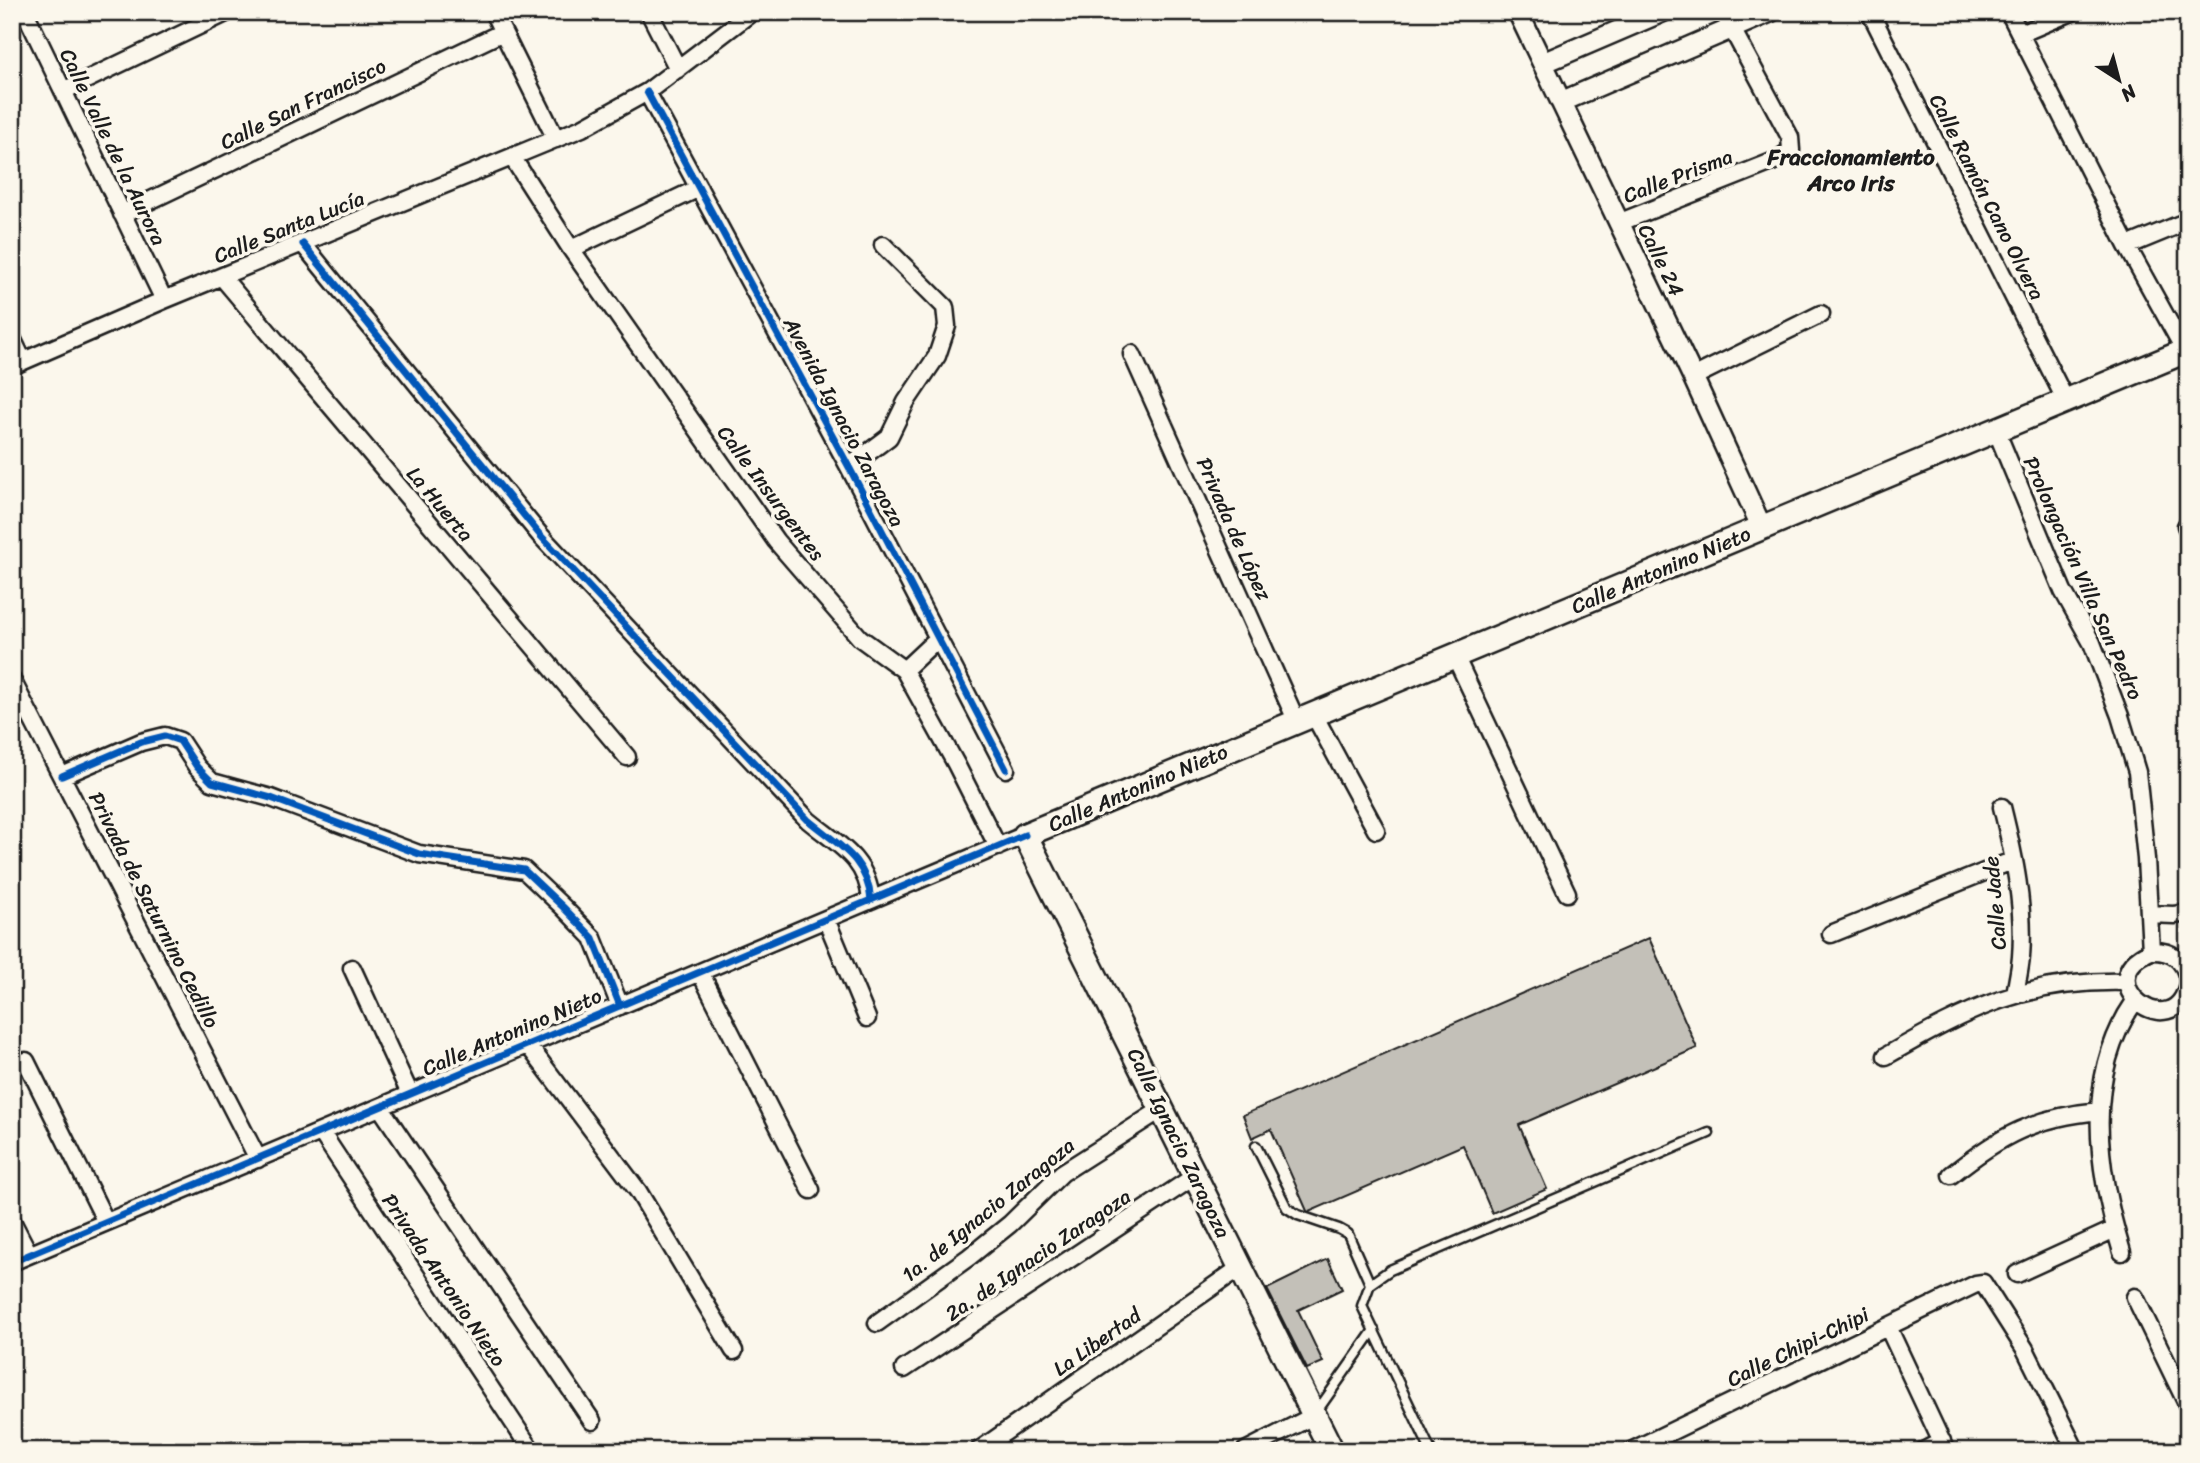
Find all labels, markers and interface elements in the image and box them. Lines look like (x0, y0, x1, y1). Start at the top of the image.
street label: Calle Valle de la Aurora (49, 42, 178, 253)
north arrow (2084, 46, 2154, 116)
street label: Calle San Francisco (213, 47, 393, 161)
text: N (2113, 76, 2145, 111)
street label: Calle Ramón Cano Olvera (1918, 87, 2056, 308)
district label: Fraccionamiento Arco Iris (1766, 137, 1935, 204)
street label: Calle Prisma (1618, 138, 1739, 214)
street label: Calle Santa Lucía (208, 179, 371, 275)
street label: Calle 24 (1627, 217, 1695, 303)
street label: Avenida Ignacio Zaragoza (772, 309, 916, 535)
street label: Calle Insurgentes (707, 417, 835, 570)
street label: Prolongación Villa San Pedro (2012, 450, 2154, 706)
street label: Privada de López (1185, 451, 1283, 607)
street label: La Huerta (396, 457, 484, 551)
street label: Calle Antonino Nieto (1565, 515, 1757, 625)
street label: Calle Antonino Nieto (1042, 733, 1234, 843)
street label: Privada de Saturnino Cedillo (78, 785, 231, 1036)
street label: Calle Jade (1972, 854, 2018, 952)
street label: Calle Antonino Nieto (416, 977, 608, 1087)
street label: Calle Ignacio Zaragoza (1116, 1041, 1242, 1245)
street label: 1a. de Ignacio Zaragoza (893, 1127, 1084, 1292)
street label: 2a. de Ignacio Zaragoza (937, 1178, 1139, 1332)
street label: Privada Antonio Nieto (371, 1185, 517, 1375)
street label: La Libertad (1045, 1296, 1151, 1387)
street label: Calle Chipi-Chipi (1720, 1296, 1877, 1398)

